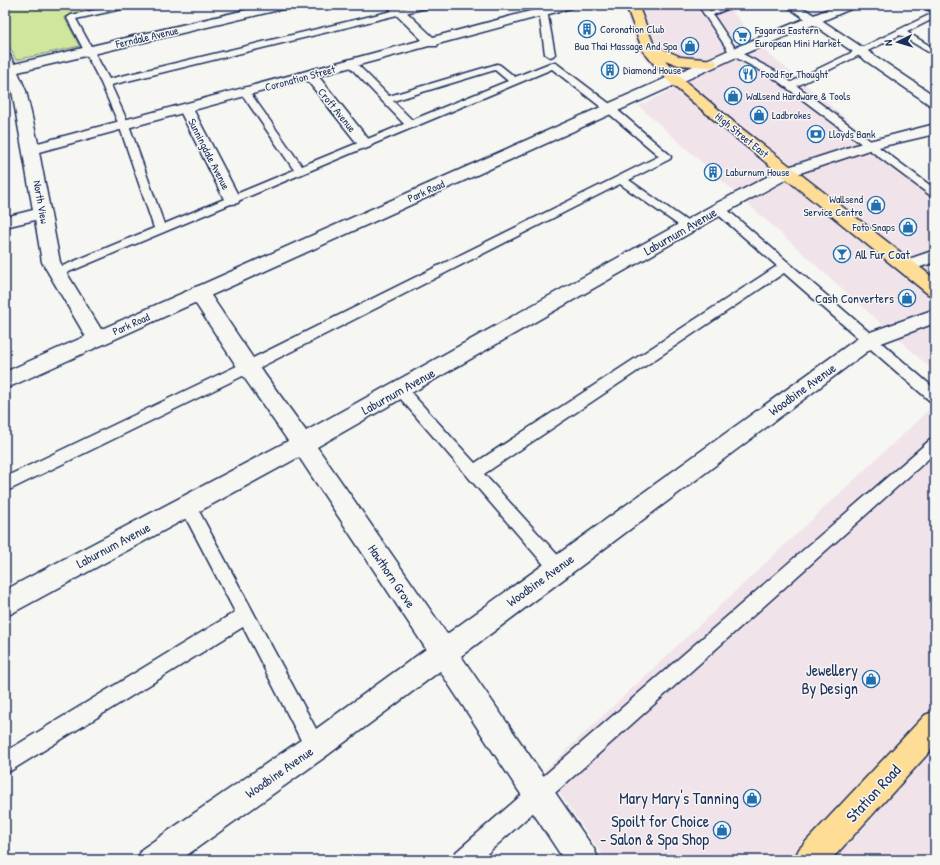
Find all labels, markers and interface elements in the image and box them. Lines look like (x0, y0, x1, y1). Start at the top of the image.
building icon: Coronation Club (577, 19, 597, 39)
place label: Coronation Club (600, 22, 665, 36)
north arrow (878, 22, 918, 62)
street label: Ferndale Avenue (113, 23, 180, 51)
place label: Fagaras Eastern European Mini Market (754, 23, 841, 50)
supermarket icon: Fagaras Eastern European Mini Market (732, 26, 752, 46)
shop icon: Bua Thai Massage And Spa (680, 36, 700, 56)
place label: Bua Thai Massage And Spa (574, 39, 678, 53)
text: N (881, 39, 895, 46)
building icon: Diamond House (600, 60, 620, 80)
street label: Coronation Street (263, 62, 337, 94)
place label: Diamond House (623, 63, 682, 77)
restaurant icon: Food For Thought (738, 64, 758, 84)
place label: Food For Thought (760, 67, 828, 81)
street label: Croft Avenue (315, 85, 359, 135)
shop icon: Wallsend Hardware & Tools (723, 86, 743, 106)
place label: Wallsend Hardware & Tools (746, 89, 850, 103)
shop icon: Ladbrokes (749, 105, 769, 125)
place label: Ladbrokes (772, 108, 811, 122)
street label: High Street East (712, 109, 772, 161)
street label: Sunningdale Avenue (185, 116, 233, 193)
bank icon: Lloyds Bank (806, 124, 826, 144)
place label: Lloyds Bank (829, 127, 876, 141)
building icon: Laburnum House (703, 162, 723, 182)
place label: Laburnum House (726, 165, 790, 179)
street label: Park Road (405, 176, 447, 205)
street label: North View (30, 179, 52, 225)
place label: Wallsend Service Centre (804, 192, 864, 219)
shop icon: Wallsend Service Centre (866, 195, 886, 215)
street label: Laburnum Avenue (640, 203, 720, 259)
shop icon: Foto Snaps (898, 217, 918, 237)
place label: Foto Snaps (851, 220, 895, 234)
bar icon: All Fur Coat (832, 244, 852, 264)
place label: All Fur Coat (855, 245, 910, 263)
shop icon: Cash Converters (897, 288, 917, 308)
place label: Cash Converters (815, 289, 894, 307)
street label: Park Road (110, 309, 152, 338)
street label: Woodbine Avenue (765, 359, 839, 419)
street label: Laburnum Avenue (358, 363, 438, 419)
street label: Laburnum Avenue (73, 518, 153, 572)
street label: Hawthorn Grove (364, 541, 420, 611)
street label: Woodbine Avenue (503, 550, 577, 610)
place label: Jewellery By Design (801, 659, 858, 699)
shop icon: Jewellery By Design (861, 669, 881, 689)
street label: Woodbine Avenue (242, 742, 316, 802)
street label: Station Road (840, 759, 906, 827)
place label: Mary Mary's Tanning (619, 787, 739, 809)
shop icon: Mary Mary's Tanning (742, 788, 762, 808)
place label: Spoilt for Choice - Salon & Spa Shop (600, 810, 710, 850)
shop icon: Spoilt for Choice - Salon & Spa Shop (712, 820, 732, 840)

